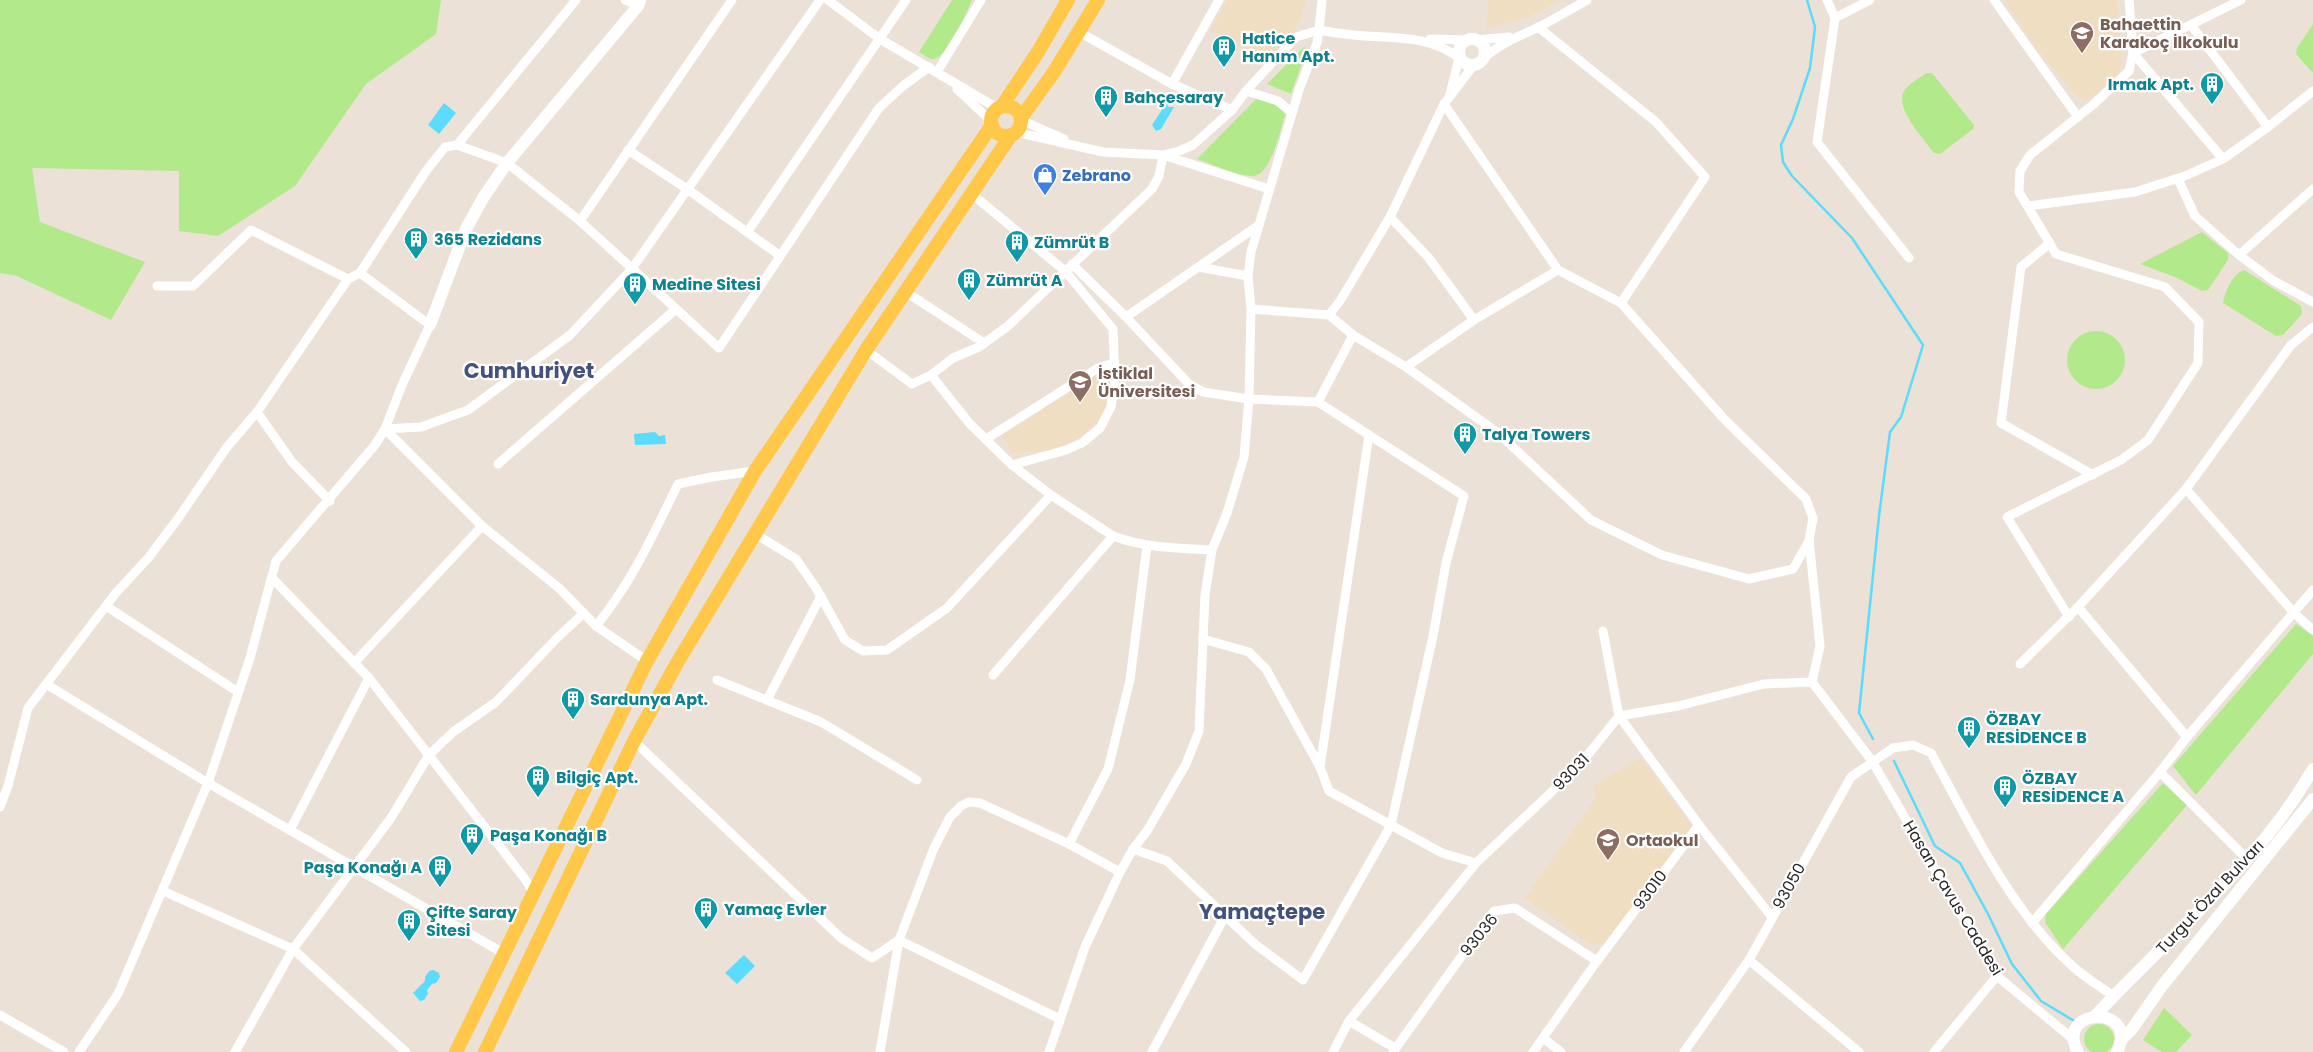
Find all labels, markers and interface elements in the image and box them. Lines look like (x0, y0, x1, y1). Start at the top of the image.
place label: Bahaettin Karakoç İlkokulu (2100, 13, 2239, 54)
school or university icon: Bahaettin Karakoç İlkokulu (2069, 20, 2095, 54)
place label: Hatice Hanım Apt. (1242, 27, 1334, 68)
building icon: Hatice Hanım Apt. (1211, 34, 1237, 68)
building icon: Irmak Apt. (2199, 71, 2225, 105)
place label: Irmak Apt. (2108, 73, 2194, 96)
building icon: Bahçesaray (1093, 84, 1119, 118)
place label: Bahçesaray (1124, 86, 1224, 109)
shop icon: Zebrano (1032, 162, 1058, 196)
place label: Zebrano (1062, 164, 1131, 187)
building icon: 365 Rezidans (403, 226, 429, 260)
place label: 365 Rezidans (434, 228, 542, 251)
building icon: Zümrüt B (1004, 229, 1030, 263)
place label: Zümrüt B (1034, 231, 1109, 254)
building icon: Zümrüt A (956, 267, 982, 301)
place label: Zümrüt A (986, 269, 1063, 292)
building icon: Medine Sitesi (622, 271, 648, 305)
place label: Medine Sitesi (652, 273, 761, 296)
district label: Cumhuriyet (464, 356, 594, 385)
place label: İstiklal Üniversitesi (1098, 362, 1195, 403)
school or university icon: İstiklal Üniversitesi (1067, 369, 1093, 403)
building icon: Talya Towers (1452, 421, 1478, 455)
place label: Talya Towers (1482, 423, 1591, 446)
building icon: Sardunya Apt. (560, 686, 586, 720)
place label: Sardunya Apt. (590, 688, 708, 711)
place label: ÖZBAY RESİDENCE B (1986, 708, 2087, 749)
building icon: ÖZBAY RESİDENCE B (1956, 715, 1982, 749)
street label: 93031 (1547, 748, 1595, 796)
building icon: Bilgiç Apt. (525, 764, 551, 798)
place label: Bilgiç Apt. (556, 766, 638, 789)
place label: ÖZBAY RESİDENCE A (2022, 767, 2124, 808)
building icon: ÖZBAY RESİDENCE A (1992, 774, 2018, 808)
street label: Hasan Çavus Caddesi (1897, 816, 2009, 980)
building icon: Paşa Konağı B (459, 822, 485, 856)
place label: Paşa Konağı B (490, 824, 607, 847)
school or university icon: Ortaokul (1595, 827, 1621, 861)
place label: Ortaokul (1626, 829, 1698, 852)
street label: Turgut Özal Bulvarı (2151, 835, 2269, 959)
building icon: Paşa Konağı A (427, 854, 453, 888)
place label: Paşa Konağı A (304, 856, 422, 879)
street label: 93050 (1767, 859, 1811, 913)
street label: 93010 (1627, 865, 1673, 915)
building icon: Yamaç Evler (693, 896, 719, 930)
district label: Yamaçtepe (1199, 897, 1325, 926)
place label: Yamaç Evler (724, 898, 827, 921)
place label: Çifte Saray Sitesi (426, 901, 518, 942)
building icon: Çifte Saray Sitesi (396, 908, 422, 942)
street label: 93036 (1455, 909, 1503, 961)

